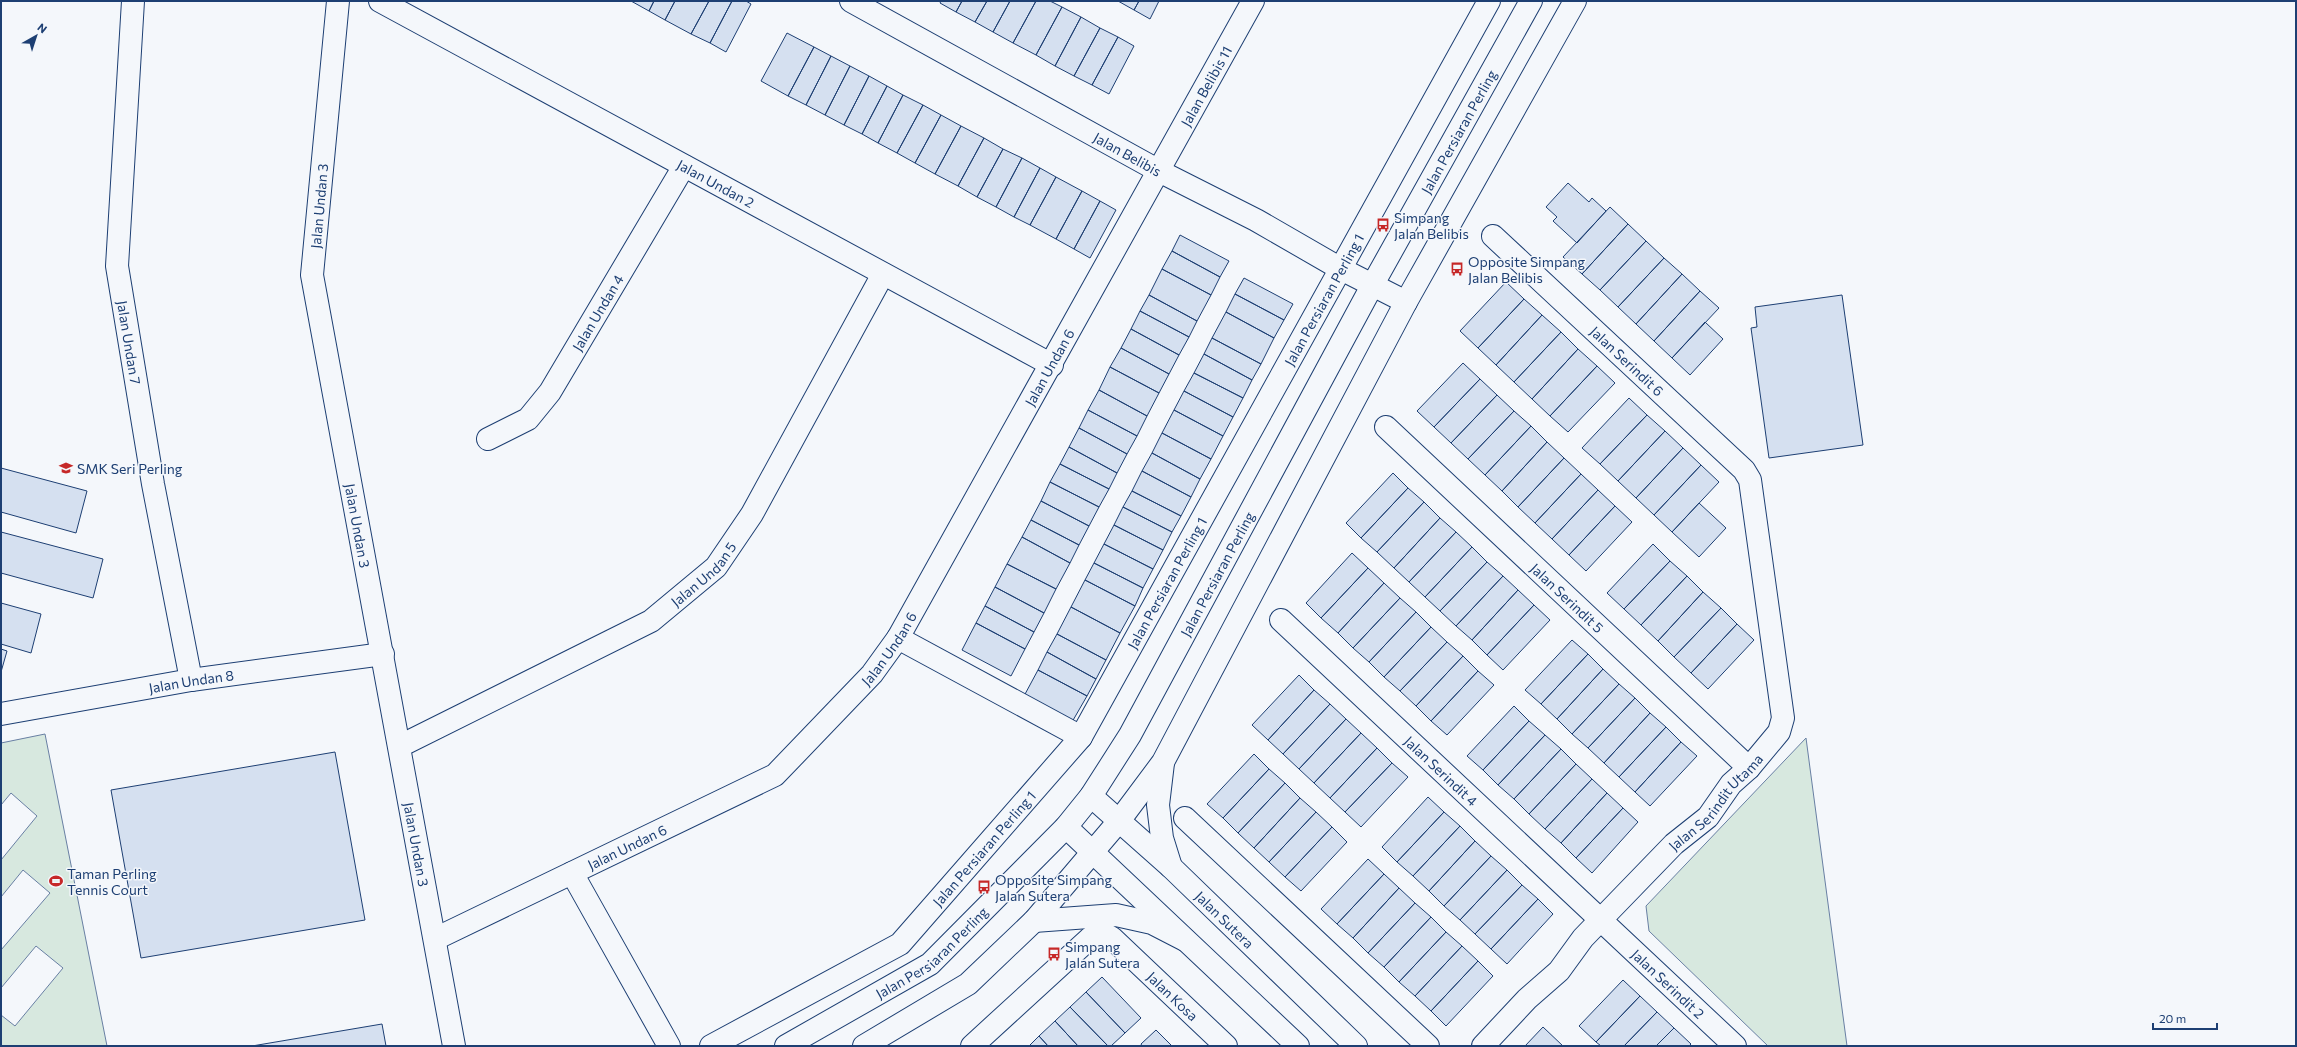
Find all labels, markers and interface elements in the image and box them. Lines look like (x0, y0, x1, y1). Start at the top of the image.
north arrow (16, 16, 56, 56)
text: N (35, 20, 50, 35)
street label: Jalan Belibis 11 (1176, 43, 1235, 129)
street label: Jalan Persiaran Perling (1417, 66, 1500, 196)
street label: Jalan Belibis (1091, 128, 1165, 179)
street label: Jalan Undan 2 (674, 155, 758, 211)
street label: Jalan Undan 3 (307, 163, 331, 249)
place label: Simpang Jalan Belibis (1394, 209, 1469, 242)
bus stop icon: Simpang Jalan Belibis (1375, 217, 1391, 233)
street label: Jalan Persiaran Perling 1 (1280, 231, 1367, 368)
place label: Opposite Simpang Jalan Belibis (1468, 253, 1586, 286)
bus stop icon: Opposite Simpang Jalan Belibis (1449, 261, 1465, 277)
street label: Jalan Undan 4 (568, 271, 627, 354)
street label: Jalan Undan 7 (114, 299, 145, 386)
street label: Jalan Serindit 6 (1587, 323, 1667, 399)
street label: Jalan Undan 6 (1021, 325, 1077, 409)
school or university icon: SMK Seri Perling (58, 460, 74, 476)
place label: SMK Seri Perling (77, 460, 183, 477)
street label: Jalan Undan 3 (342, 482, 374, 569)
street label: Jalan Persiaran Perling (1176, 508, 1258, 639)
street label: Jalan Persiaran Perling 1 (1123, 514, 1210, 652)
street label: Jalan Undan 5 (667, 538, 739, 610)
street label: Jalan Serindit 5 (1527, 559, 1608, 636)
street label: Jalan Undan 6 (857, 609, 920, 689)
street label: Jalan Undan 8 (147, 666, 235, 696)
street label: Jalan Serindit 4 (1401, 732, 1482, 809)
street label: Jalan Serindit Utama (1664, 750, 1766, 853)
street label: Jalan Persiaran Perling 1 (929, 787, 1039, 910)
street label: Jalan Undan 3 (401, 801, 433, 888)
street label: Jalan Undan 6 (584, 820, 669, 873)
place label: Taman Perling Tennis Court (67, 865, 157, 898)
place label: Opposite Simpang Jalan Sutera (995, 871, 1113, 904)
sports icon: Taman Perling Tennis Court (48, 873, 64, 889)
bus stop icon: Opposite Simpang Jalan Sutera (976, 879, 992, 895)
street label: Jalan Sutera (1192, 887, 1258, 951)
street label: Jalan Persiaran Perling (872, 902, 991, 1002)
place label: Simpang Jalan Sutera (1065, 938, 1140, 971)
street label: Jalan Serindit 2 (1628, 945, 1708, 1022)
bus stop icon: Simpang Jalan Sutera (1046, 946, 1062, 962)
street label: Jalan Kosa (1144, 968, 1202, 1024)
scale bar (2153, 1005, 2217, 1031)
text: 20 m (2159, 1011, 2186, 1025)

